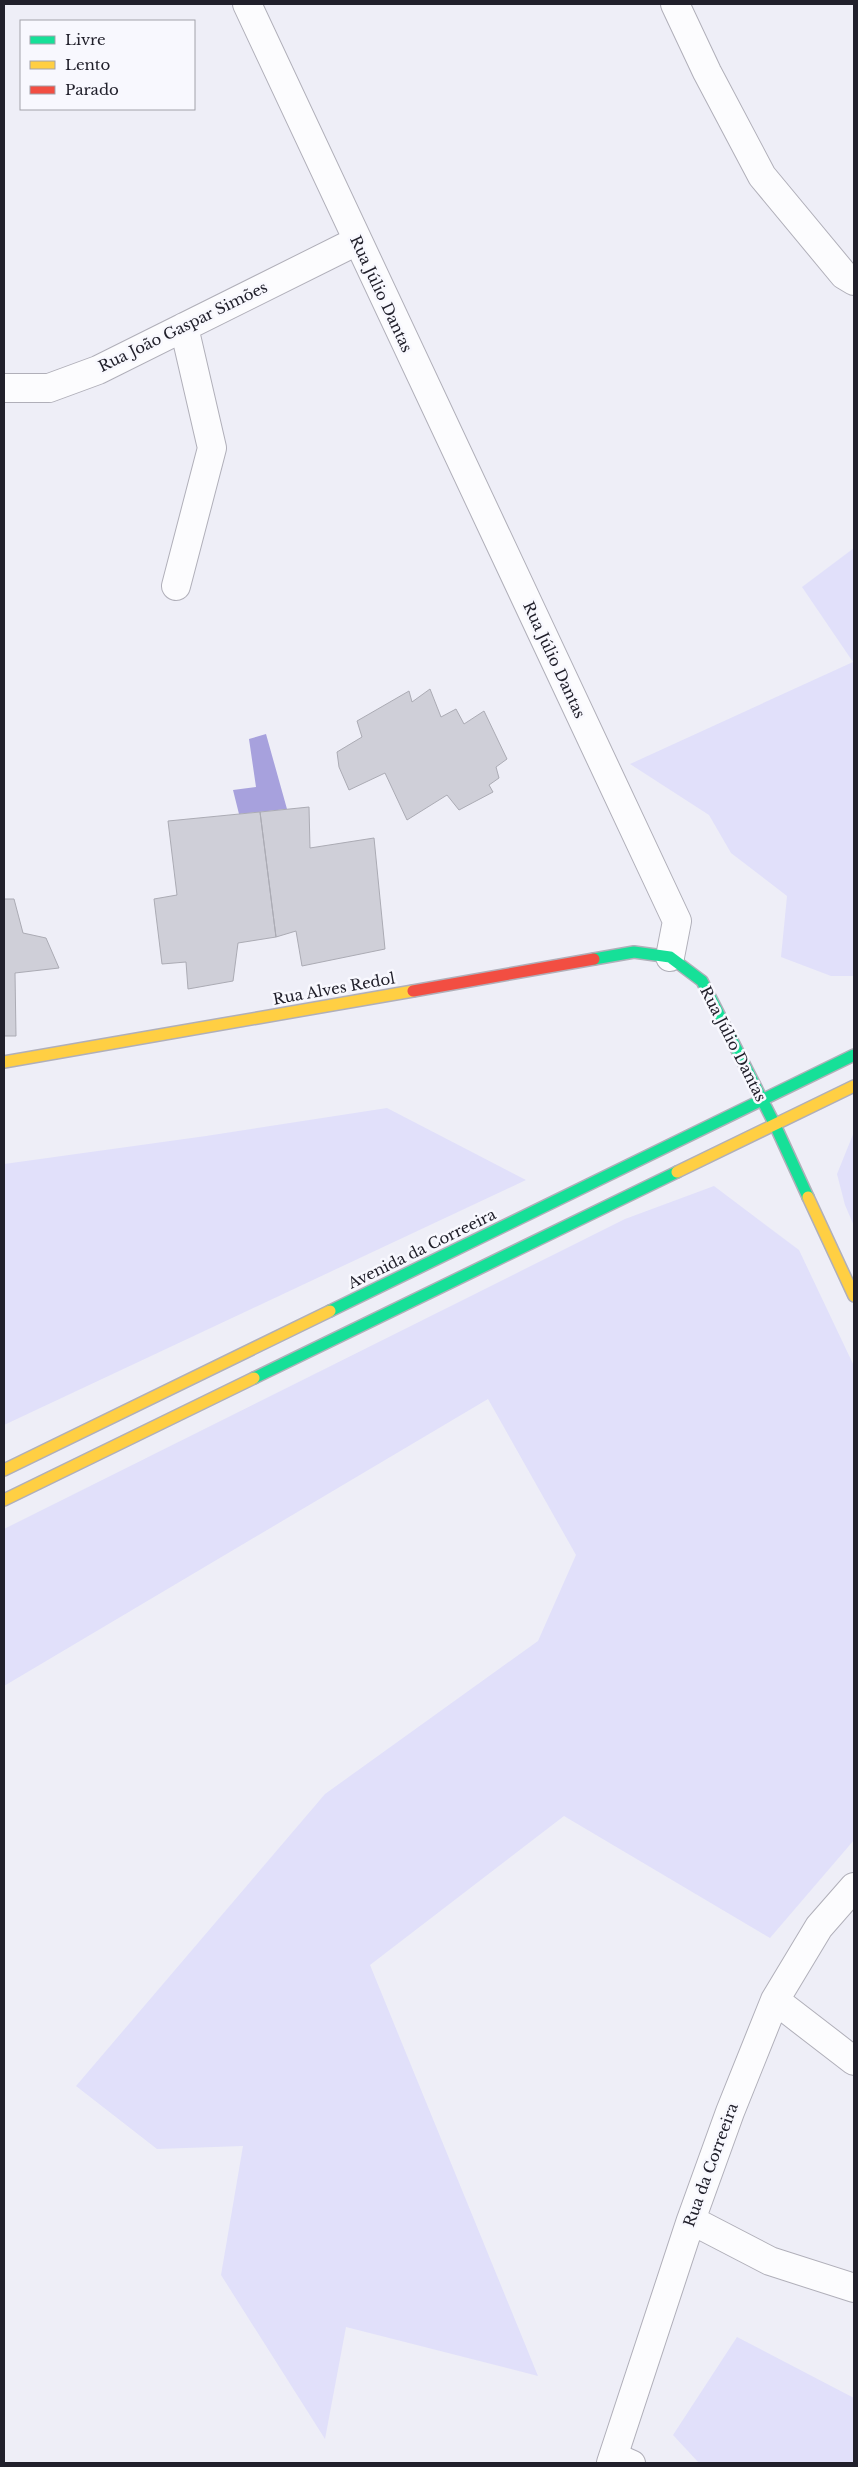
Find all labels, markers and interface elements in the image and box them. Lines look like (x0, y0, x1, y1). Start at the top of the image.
legend (20, 20, 195, 110)
text: Livre (65, 30, 106, 49)
text: Lento (65, 55, 111, 74)
text: Parado (65, 80, 119, 99)
street label: Rua Júlio Dantas (346, 232, 417, 355)
street label: Rua João Gaspar Simões (95, 277, 271, 376)
street label: Rua Júlio Dantas (519, 598, 590, 721)
street label: Rua Alves Redol (271, 968, 397, 1009)
street label: Rua Júlio Dantas (696, 983, 771, 1105)
street label: Avenida da Correeira (344, 1204, 500, 1293)
street label: Rua da Correeira (679, 2100, 742, 2229)

